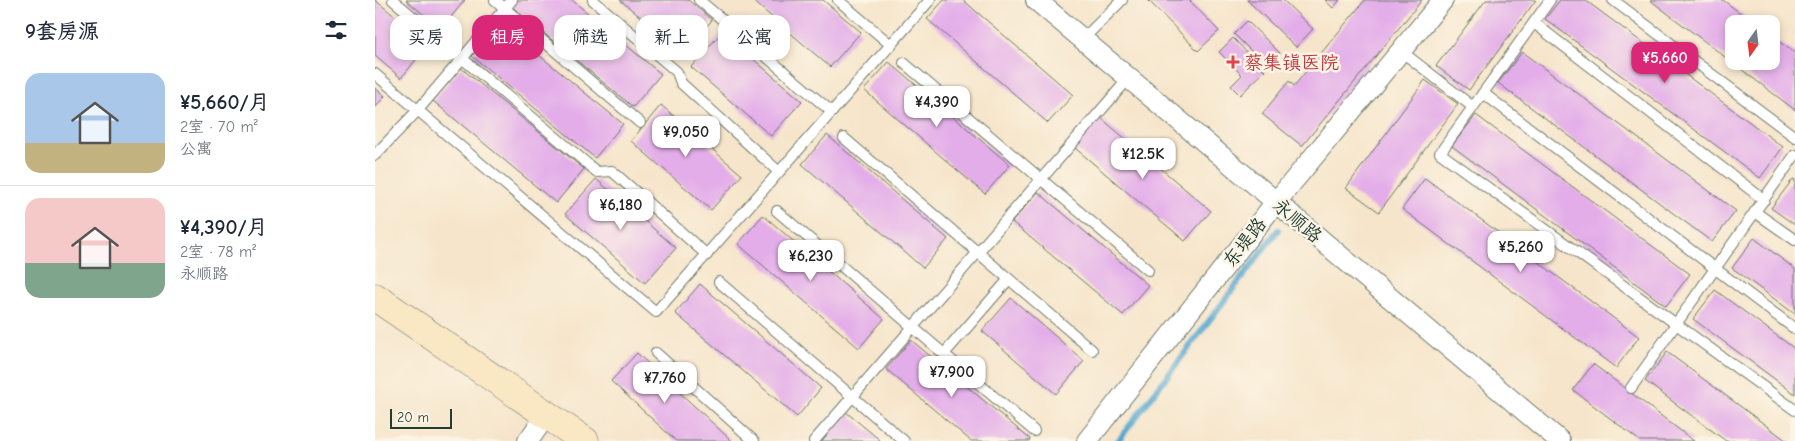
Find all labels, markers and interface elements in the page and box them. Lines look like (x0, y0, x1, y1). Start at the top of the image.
chip: 买房 (390, 15, 462, 60)
chip: 租房 (472, 15, 544, 60)
chip: 筛选 (554, 15, 626, 60)
chip: 新上 (636, 15, 708, 60)
chip: 公寓 (718, 15, 790, 60)
north arrow (1725, 15, 1780, 70)
map controls (1725, 15, 1780, 70)
icon: filters (322, 16, 350, 44)
text: 9套房源 (25, 19, 99, 43)
pin: ¥5,660 (1624, 42, 1706, 84)
text: ¥5,660 (1642, 49, 1688, 67)
place label: 蔡集镇医院 (1244, 52, 1339, 74)
marker: 蔡集镇医院 (1226, 55, 1240, 69)
pin: ¥4,390 (896, 86, 978, 128)
text: ¥5,660/月 (180, 90, 270, 114)
icon: home (65, 93, 125, 153)
text: ¥4,390 (915, 93, 959, 111)
pin: ¥9,050 (645, 116, 727, 158)
text: 2室 · 70 m² (180, 118, 258, 136)
text: ¥9,050 (663, 123, 709, 141)
pin: ¥12.5K (1102, 138, 1184, 180)
text: 公寓 (180, 140, 212, 158)
text: ¥12.5K (1122, 145, 1164, 163)
pin: ¥6,180 (580, 188, 662, 231)
street label: 永顺路 (1268, 194, 1326, 248)
text: ¥6,180 (600, 196, 642, 214)
street label: 东堤路 (1219, 213, 1271, 272)
text: ¥4,390/月 (180, 215, 268, 239)
icon: home (65, 218, 125, 278)
pin: ¥5,260 (1480, 230, 1562, 273)
text: ¥5,260 (1499, 238, 1543, 256)
pin: ¥6,230 (770, 240, 852, 282)
text: 2室 · 78 m² (180, 243, 256, 261)
text: ¥6,230 (789, 247, 833, 265)
text: 永顺路 (180, 265, 228, 283)
pin: ¥7,900 (911, 356, 993, 398)
pin: ¥7,760 (624, 362, 706, 404)
text: ¥7,900 (930, 363, 974, 381)
text: ¥7,760 (644, 369, 686, 387)
scale bar (390, 406, 453, 429)
text: 20 m (397, 409, 429, 426)

